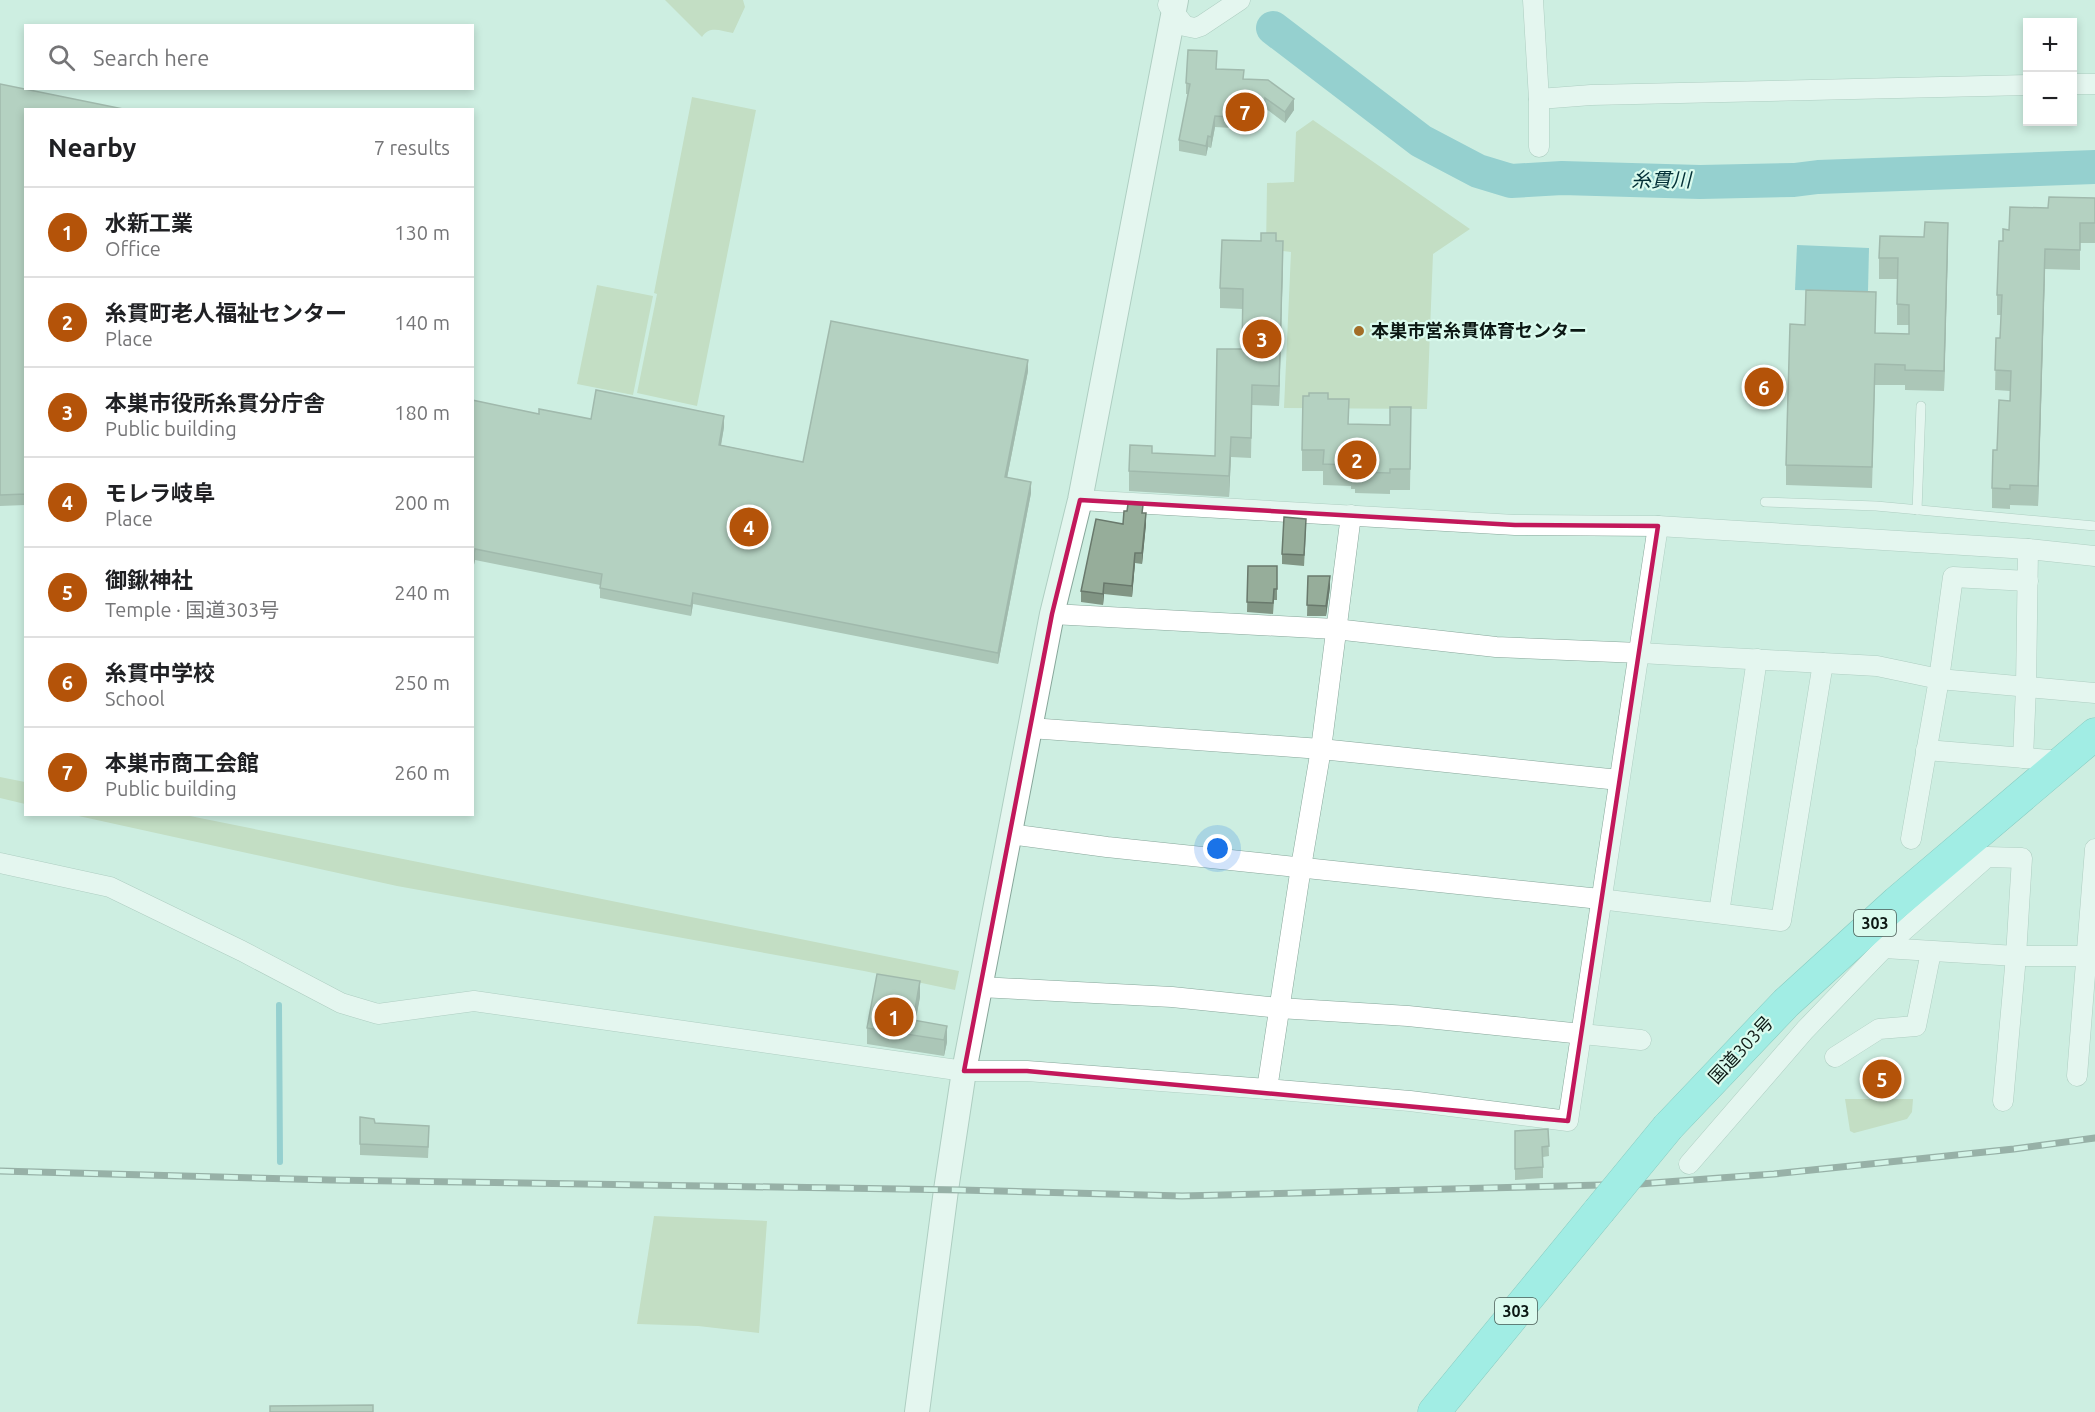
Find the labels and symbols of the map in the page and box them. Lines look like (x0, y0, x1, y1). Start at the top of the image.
pin: 7 (1226, 90, 1264, 134)
water label: 糸貫川 (1631, 168, 1693, 191)
pin: 3 (1242, 316, 1282, 362)
place label: 本巣市営糸貫体育センター (1371, 320, 1587, 340)
marker: 本巣市営糸貫体育センター (1352, 324, 1366, 338)
pin: 6 (1744, 364, 1784, 410)
pin: 2 (1338, 438, 1376, 482)
pin: 4 (730, 504, 768, 550)
your location (1203, 834, 1232, 863)
road number: 303 (1854, 910, 1896, 936)
pin: 1 (874, 994, 914, 1040)
street label: 国道303号 (1704, 1012, 1776, 1087)
pin: 5 (1862, 1056, 1902, 1102)
road number: 303 (1495, 1298, 1537, 1324)

